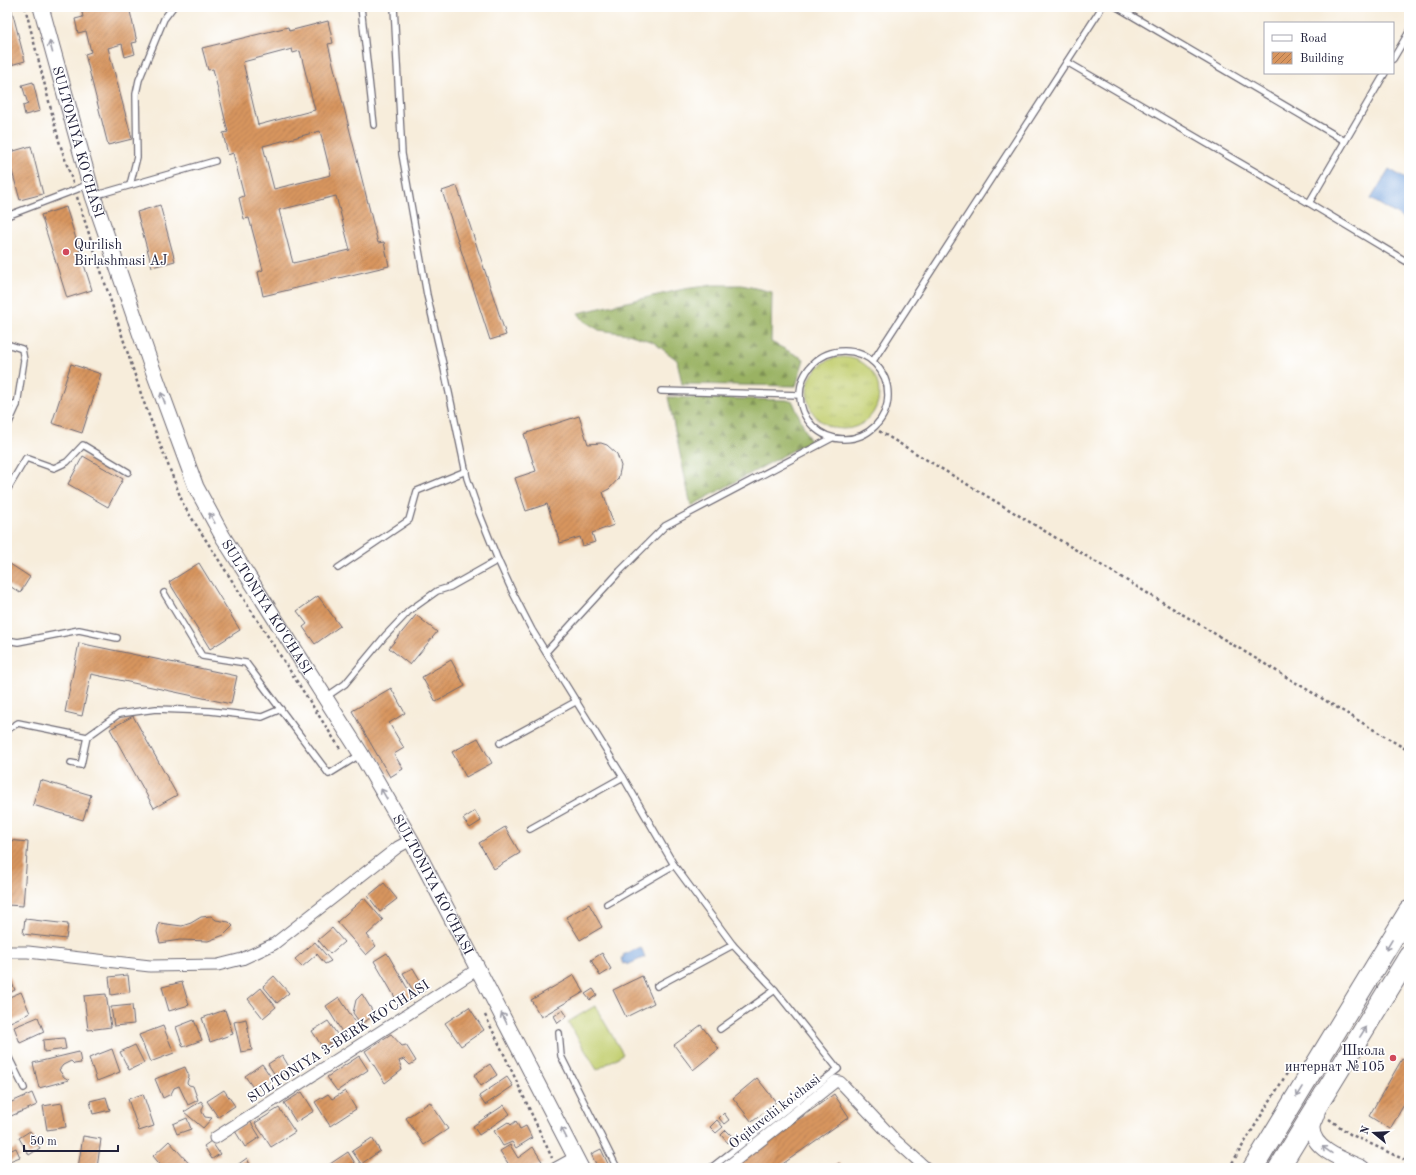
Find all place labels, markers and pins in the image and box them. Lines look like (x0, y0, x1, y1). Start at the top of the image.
place label: Qurilish Birlashmasi AJ (74, 238, 168, 268)
marker: Qurilish Birlashmasi AJ (61, 247, 71, 257)
place label: Школа интернат №105 (1285, 1044, 1385, 1074)
marker: Школа интернат №105 (1388, 1053, 1398, 1063)

